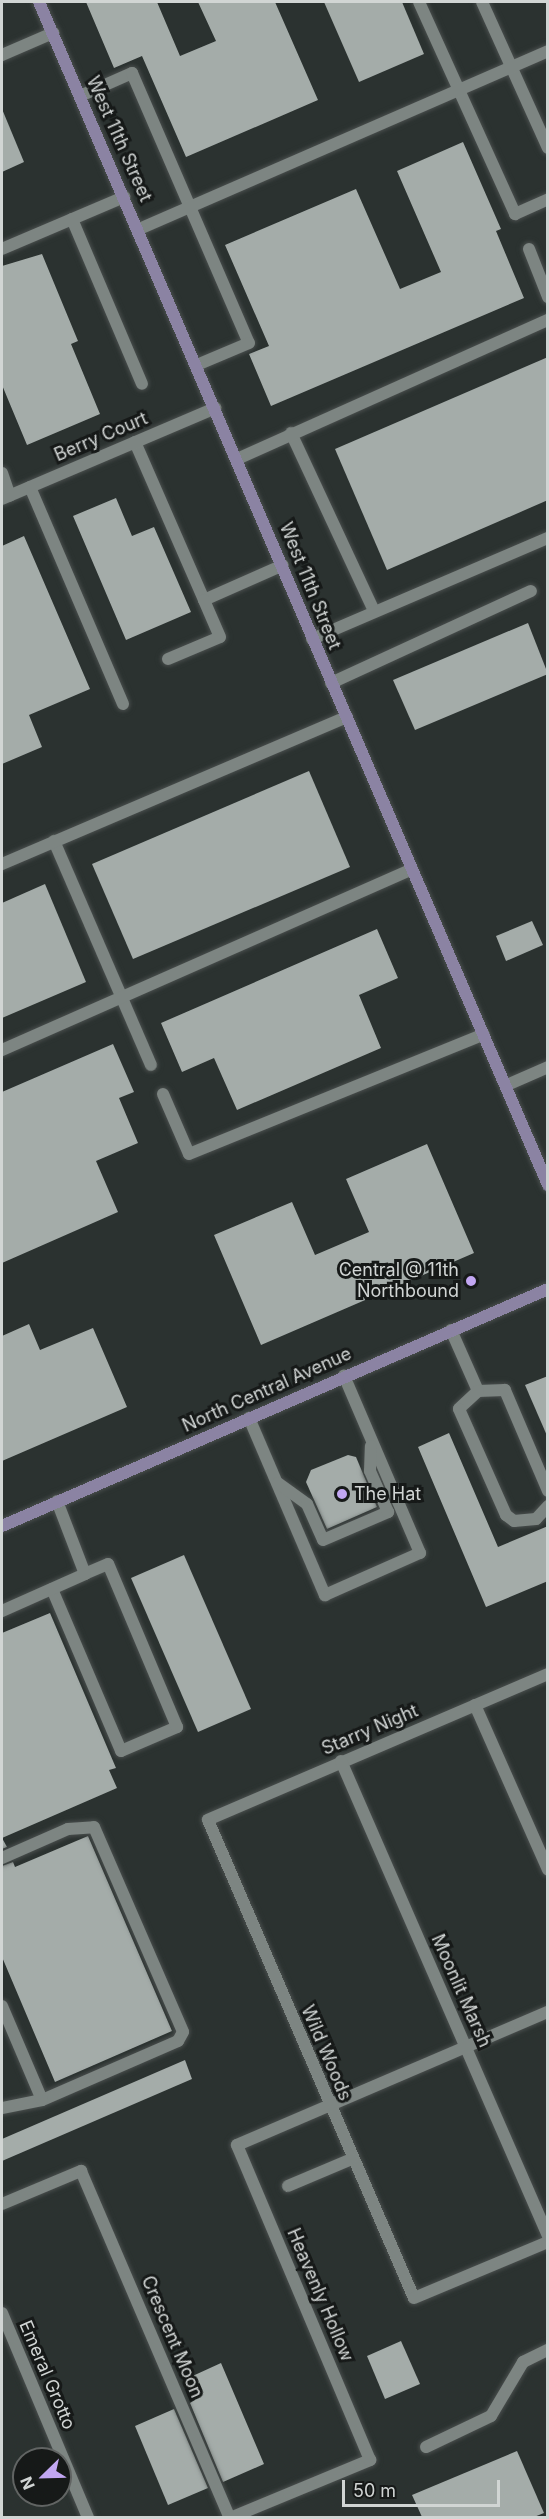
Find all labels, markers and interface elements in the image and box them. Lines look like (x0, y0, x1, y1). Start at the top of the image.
street label: West 11th Street (82, 73, 156, 205)
street label: Berry Court (51, 408, 151, 466)
street label: West 11th Street (275, 519, 345, 653)
place label: Central @ 11th Northbound (339, 1260, 459, 1302)
marker: Central @ 11th Northbound (464, 1274, 478, 1288)
street label: North Central Avenue (179, 1343, 355, 1437)
place label: The Hat (354, 1483, 421, 1505)
marker: The Hat (335, 1487, 349, 1501)
street label: Starry Night (319, 1700, 421, 1760)
street label: Moonlit Marsh (426, 1931, 496, 2051)
street label: Wild Woods (296, 2002, 356, 2104)
street label: Heavenly Hollow (282, 2225, 358, 2365)
street label: Crescent Moon (137, 2273, 207, 2401)
street label: Emeral Grotto (14, 2317, 80, 2433)
north arrow (12, 2447, 72, 2507)
scale bar (345, 2468, 502, 2506)
text: N (16, 2474, 39, 2493)
text: 50 m (353, 2480, 396, 2501)

